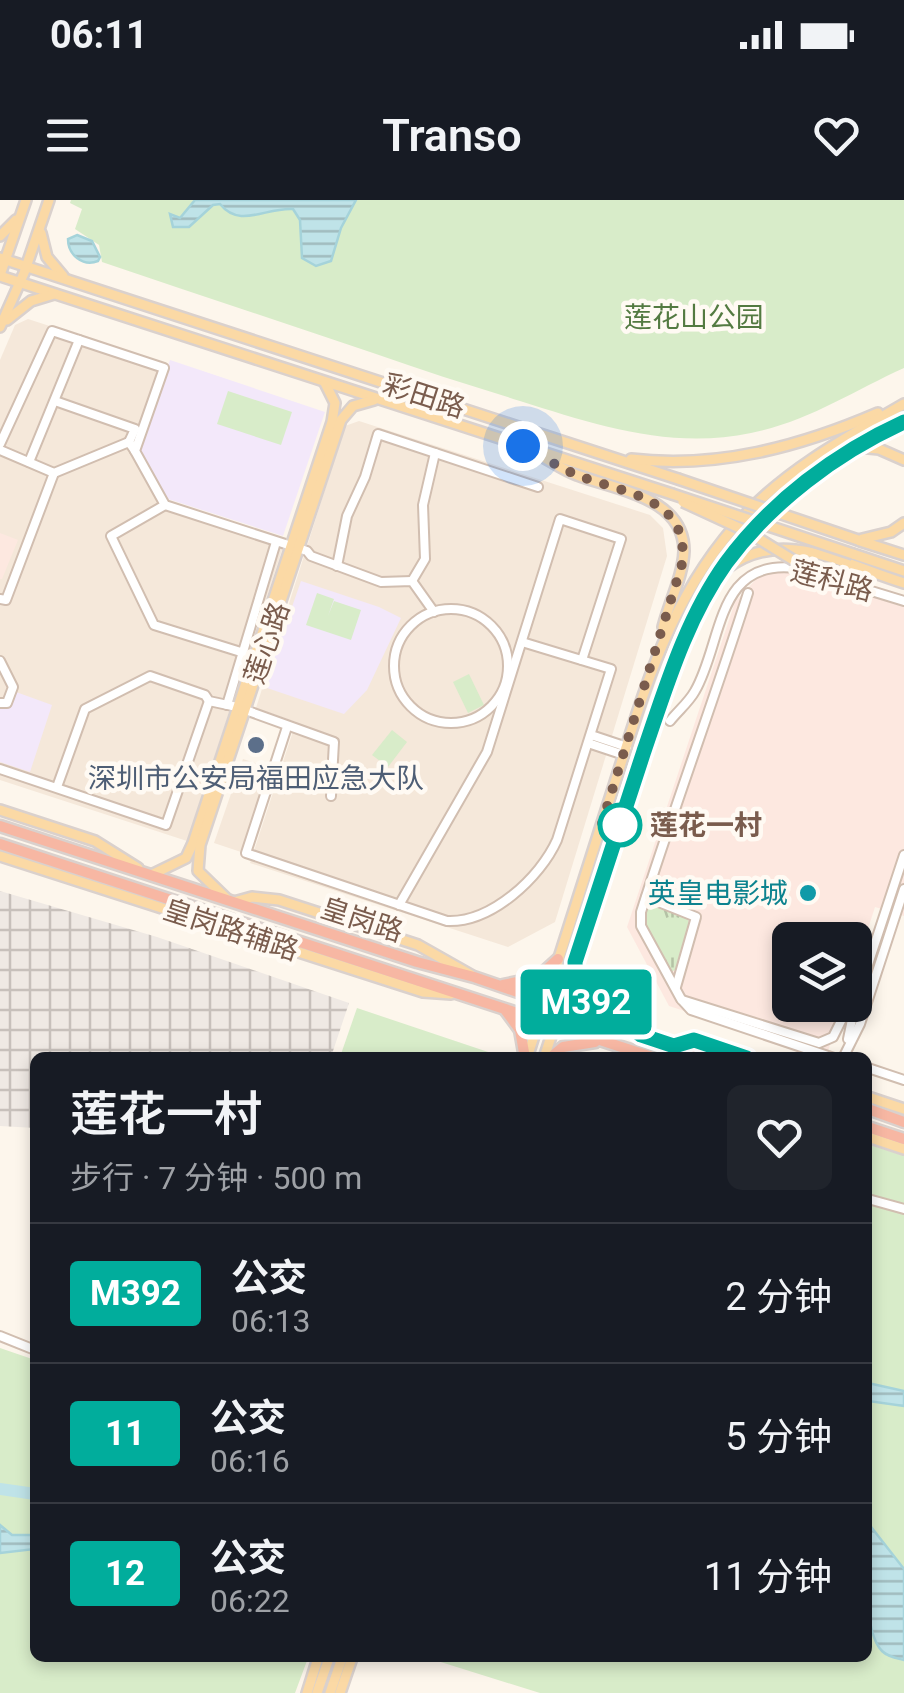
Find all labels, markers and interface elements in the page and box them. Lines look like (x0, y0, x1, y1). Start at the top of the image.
text: 06:11 (50, 13, 148, 57)
icon: menu (40, 108, 95, 163)
icon: heart (809, 108, 864, 163)
text: Transo (382, 109, 522, 162)
park label: 莲花山公园 (624, 301, 764, 334)
street label: 彩田路 (379, 367, 469, 425)
your location (498, 421, 548, 471)
street label: 莲科路 (787, 554, 877, 608)
street label: 莲心路 (238, 598, 296, 688)
marker: 深圳市公安局福田应急大队 (245, 734, 267, 756)
place label: 深圳市公安局福田应急大队 (88, 762, 424, 795)
marker: 莲花一村 (599, 804, 641, 846)
place label: 莲花一村 (650, 809, 762, 842)
place label: 英皇电影城 (648, 877, 788, 910)
marker: 英皇电影城 (797, 882, 819, 904)
street label: 皇岗路 (317, 891, 407, 949)
street label: 皇岗路辅路 (159, 893, 303, 967)
map controls (772, 922, 872, 1022)
button: layers (772, 922, 872, 1022)
line badge: M392 (516, 970, 656, 1034)
text: M392 (541, 982, 631, 1023)
button: heart (727, 1085, 832, 1190)
text: 莲花一村 (70, 1086, 262, 1143)
text: 步行 · 7 分钟 · 500 m (70, 1159, 362, 1197)
text: 公交 (231, 1256, 307, 1300)
text: M392 (90, 1273, 181, 1314)
text: 2 分钟 (725, 1275, 832, 1319)
text: 06:13 (231, 1302, 311, 1340)
text: 公交 (210, 1396, 286, 1440)
text: 11 (105, 1413, 145, 1454)
text: 5 分钟 (725, 1415, 832, 1459)
text: 06:16 (210, 1442, 290, 1480)
text: 公交 (210, 1536, 286, 1580)
text: 12 (105, 1553, 145, 1594)
text: 11 分钟 (704, 1555, 832, 1599)
text: 06:22 (210, 1582, 290, 1620)

